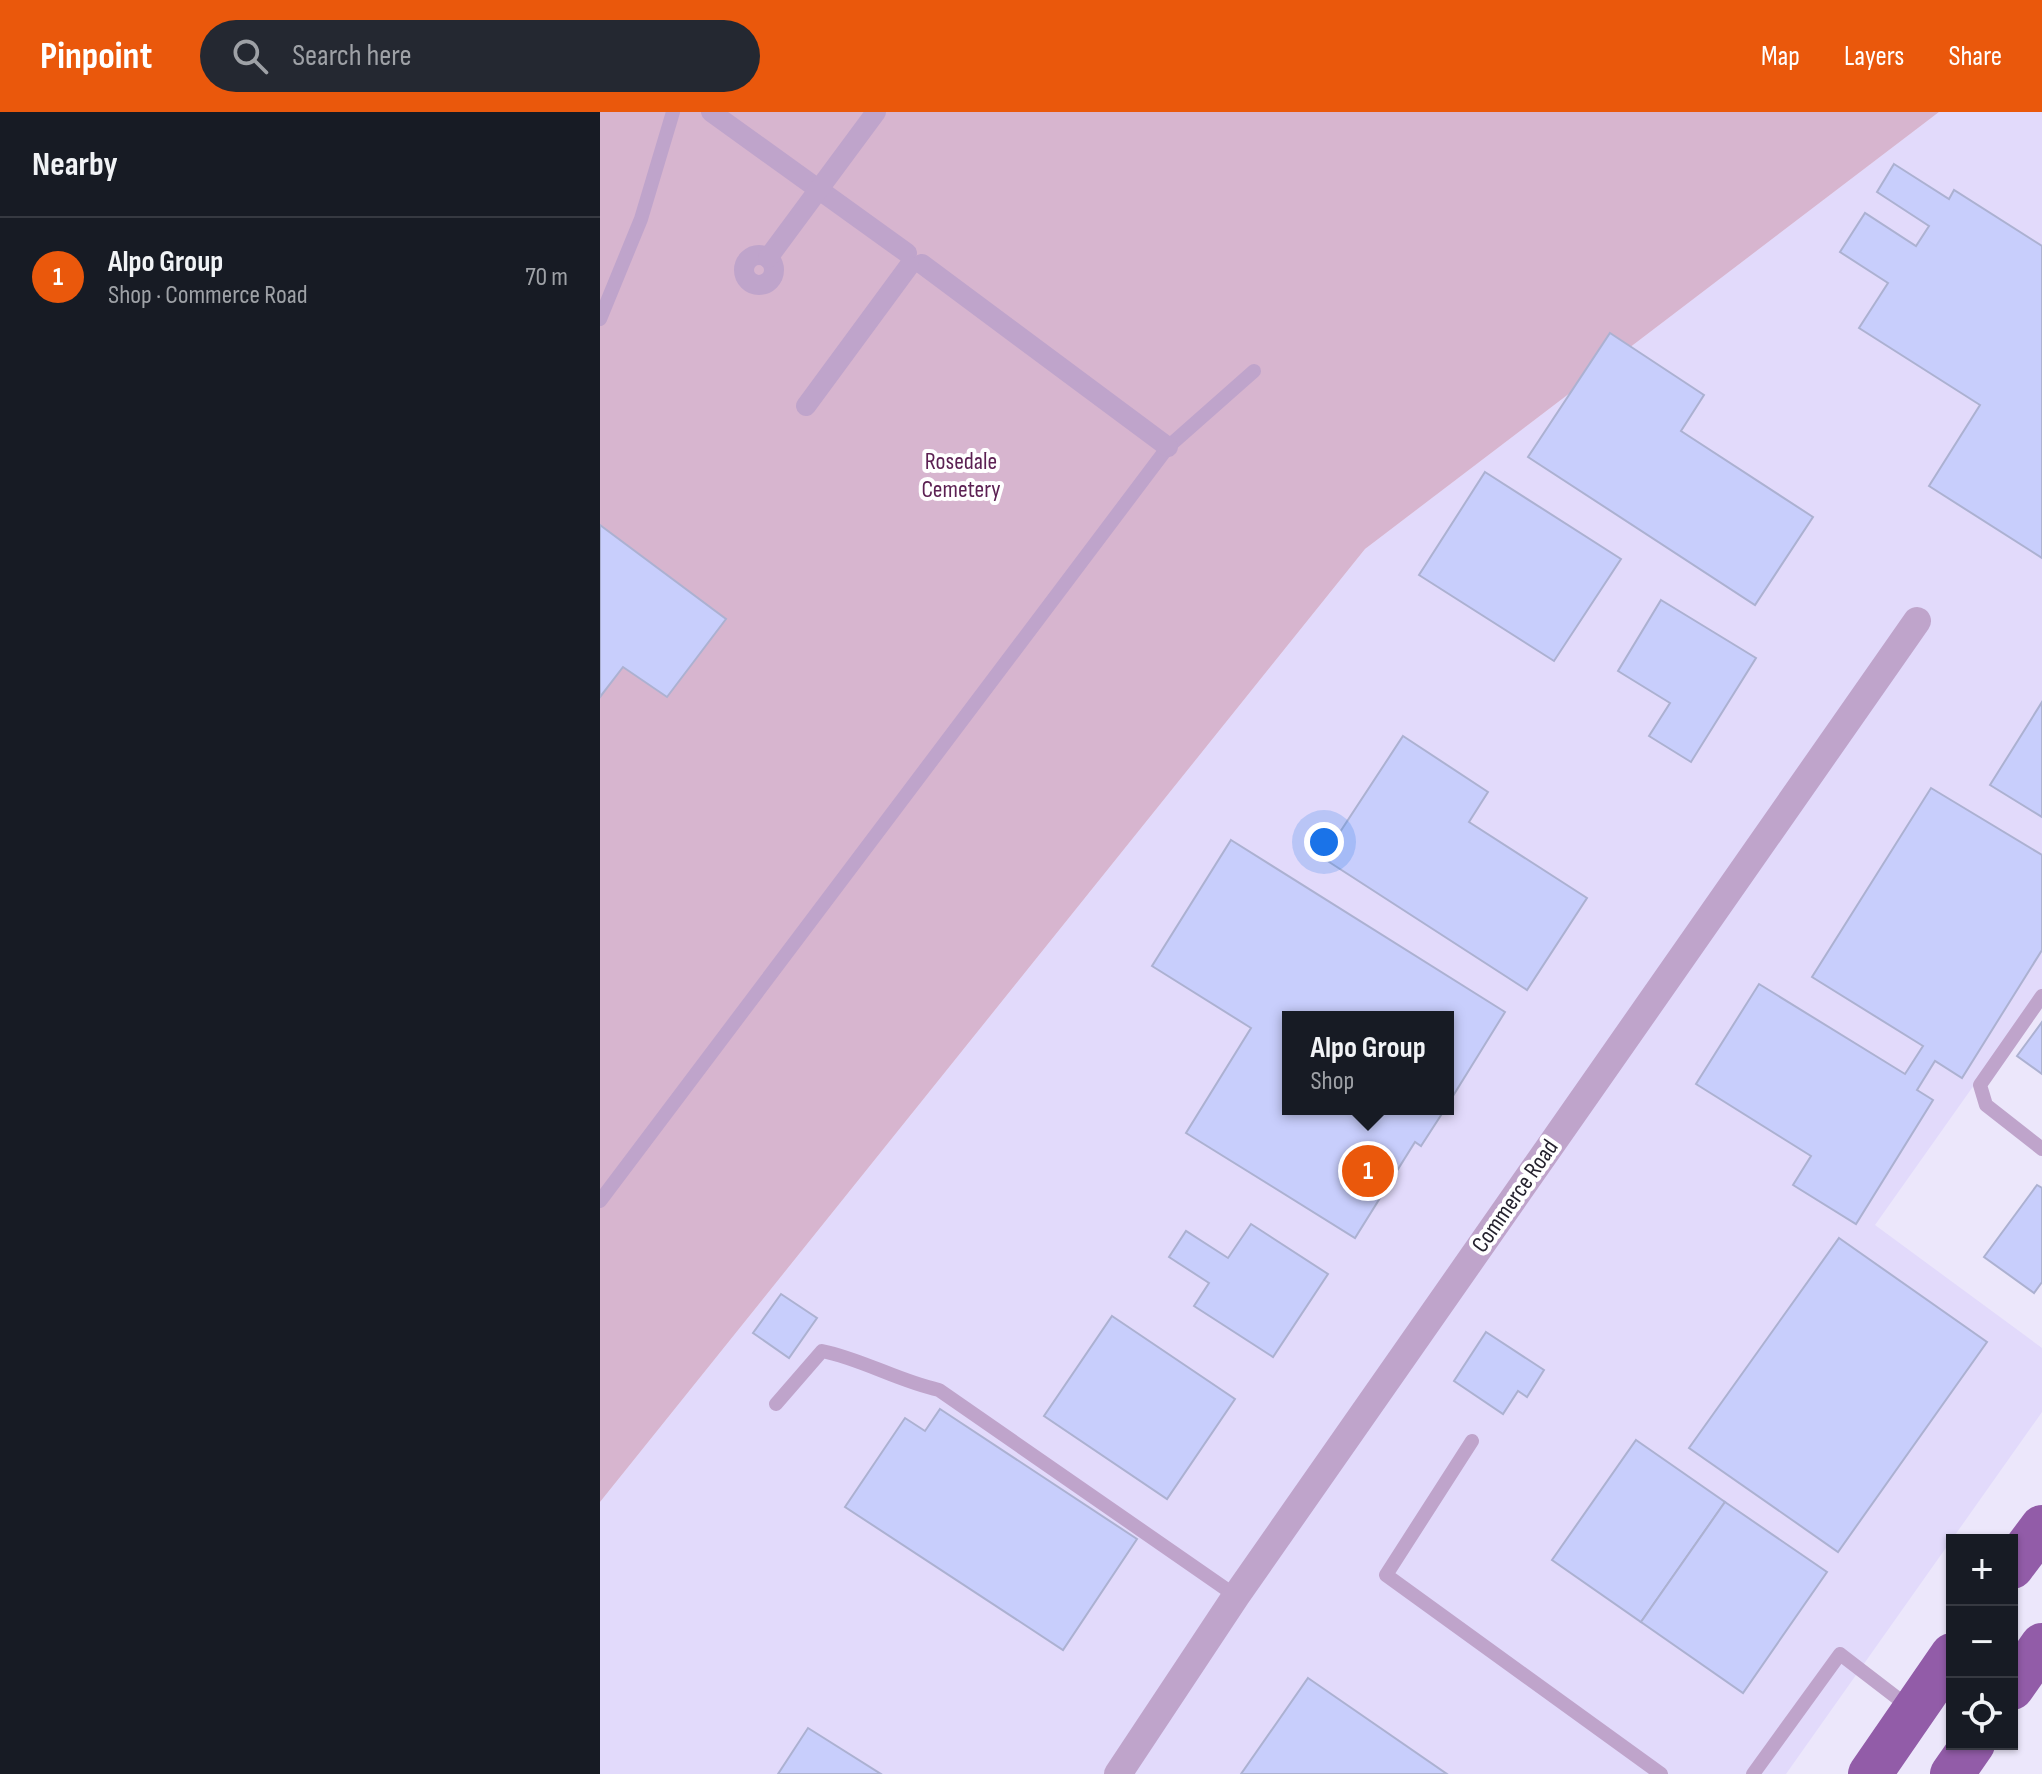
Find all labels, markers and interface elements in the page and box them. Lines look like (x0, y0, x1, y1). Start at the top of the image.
search box (200, 20, 760, 92)
text: Pinpoint (40, 34, 152, 79)
icon: search (228, 34, 272, 78)
text: Search here (292, 38, 411, 74)
text: Map (1761, 40, 1800, 73)
text: Layers (1844, 40, 1904, 73)
text: Share (1948, 40, 2002, 73)
text: Nearby (32, 144, 118, 185)
text: Alpo Group (108, 244, 223, 280)
text: 1 (53, 262, 63, 293)
text: 70 m (525, 262, 568, 293)
text: Shop · Commerce Road (108, 280, 308, 311)
park label: Rosedale Cemetery (921, 447, 1001, 504)
your location (1304, 822, 1344, 862)
popup (1282, 1011, 1454, 1115)
text: Alpo Group (1310, 1030, 1426, 1066)
text: Shop (1310, 1066, 1354, 1097)
street label: Commerce Road (1465, 1134, 1565, 1258)
pin: 1 (1342, 1141, 1394, 1201)
map controls (1946, 1534, 2018, 1750)
button: + (1946, 1534, 2018, 1606)
button: − (1946, 1606, 2018, 1678)
button: locate (1946, 1678, 2018, 1750)

